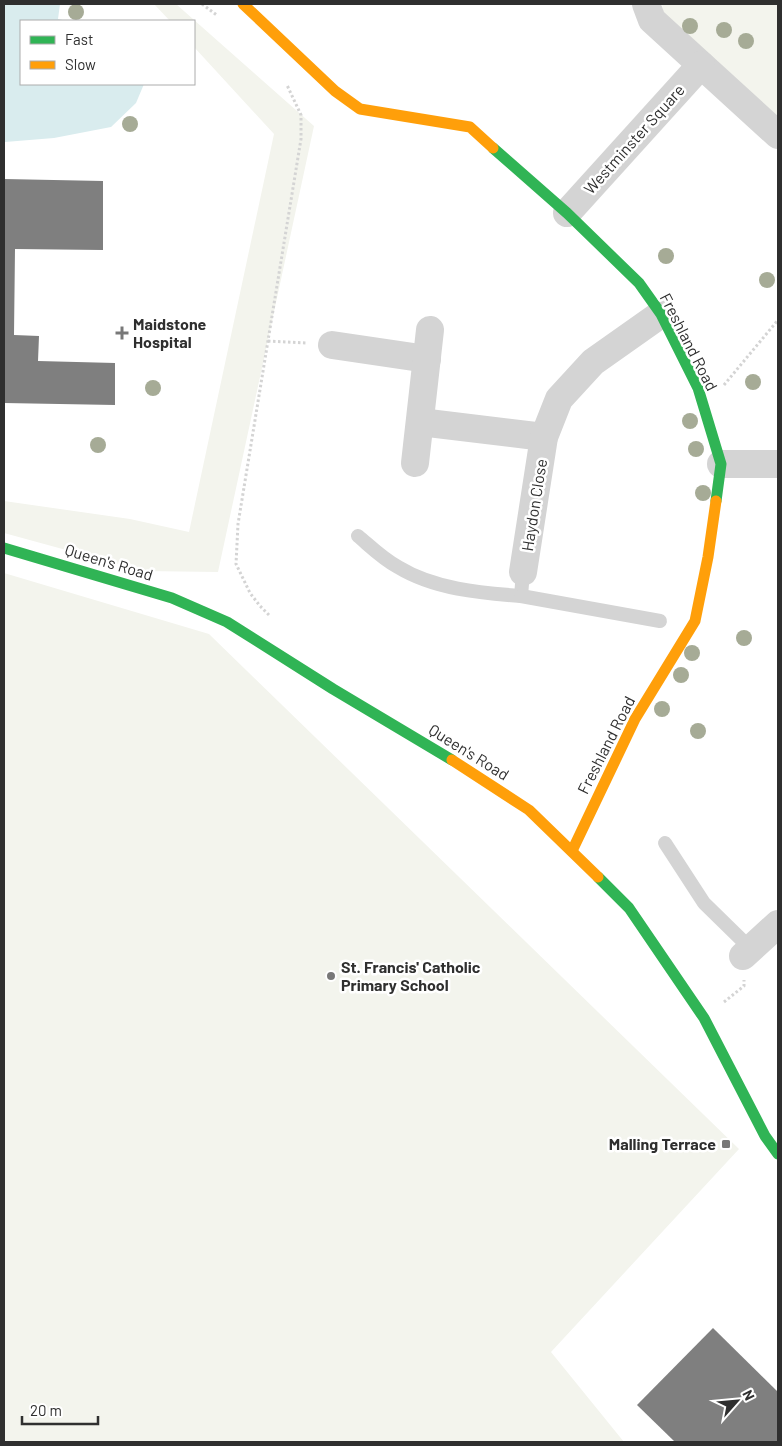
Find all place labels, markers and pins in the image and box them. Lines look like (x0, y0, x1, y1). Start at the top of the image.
place label: Maidstone Hospital (133, 314, 207, 351)
marker: Maidstone Hospital (115, 326, 129, 340)
place label: St. Francis' Catholic Primary School (341, 957, 481, 994)
marker: St. Francis' Catholic Primary School (325, 970, 337, 982)
place label: Malling Terrace (609, 1134, 716, 1153)
marker: Malling Terrace (720, 1138, 732, 1150)

